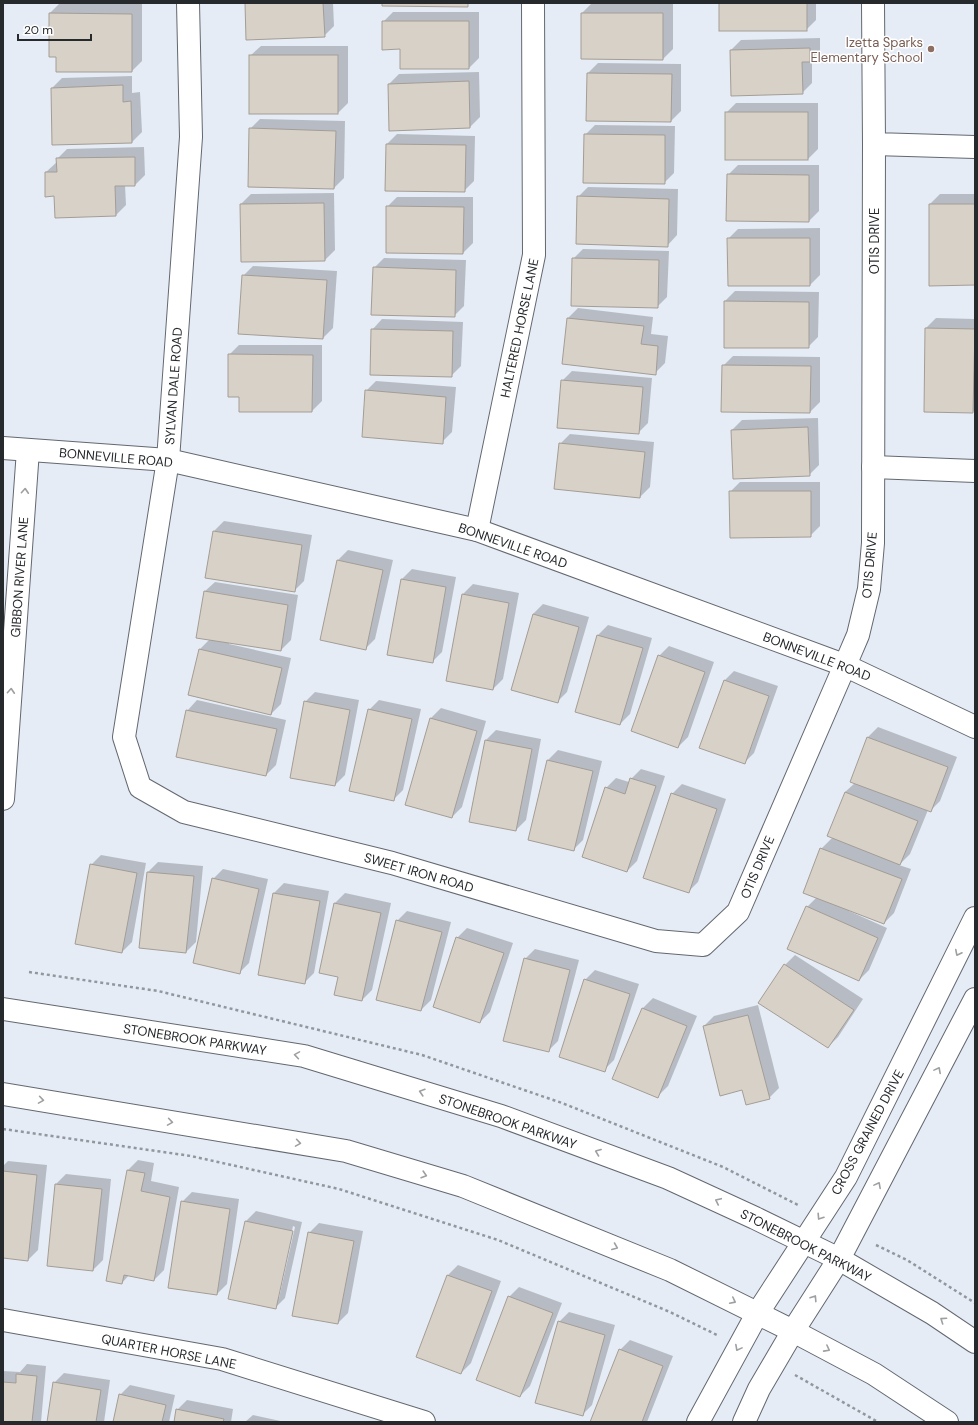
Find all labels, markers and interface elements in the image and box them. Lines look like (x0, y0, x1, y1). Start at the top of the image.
scale bar (18, 16, 91, 42)
text: 20 m (24, 22, 53, 38)
place label: Izetta Sparks Elementary School (811, 34, 923, 66)
marker: Izetta Sparks Elementary School (926, 44, 936, 54)
street label: OTIS DRIVE (866, 208, 883, 274)
street label: HALTERED HORSE LANE (496, 257, 543, 399)
street label: SYLVAN DALE ROAD (161, 327, 186, 445)
street label: BONNEVILLE ROAD (58, 444, 174, 471)
one-way arrow (20, 488, 29, 494)
street label: GIBBON RIVER LANE (7, 516, 32, 638)
street label: BONNEVILLE ROAD (456, 519, 570, 572)
street label: OTIS DRIVE (858, 531, 881, 599)
street label: BONNEVILLE ROAD (760, 628, 873, 685)
one-way arrow (6, 688, 15, 694)
street label: OTIS DRIVE (737, 833, 778, 901)
street label: SWEET IRON ROAD (362, 849, 476, 896)
one-way arrow (955, 949, 962, 956)
street label: STONEBROOK PARKWAY (122, 1020, 268, 1059)
one-way arrow (294, 1051, 300, 1060)
one-way arrow (933, 1066, 941, 1074)
street label: CROSS GRAINED DRIVE (827, 1067, 908, 1198)
one-way arrow (418, 1088, 425, 1097)
street label: STONEBROOK PARKWAY (437, 1090, 579, 1153)
one-way arrow (38, 1096, 45, 1104)
one-way arrow (167, 1117, 173, 1126)
one-way arrow (295, 1138, 301, 1147)
one-way arrow (594, 1148, 601, 1156)
one-way arrow (420, 1170, 427, 1179)
one-way arrow (873, 1182, 881, 1189)
one-way arrow (714, 1198, 722, 1206)
street label: STONEBROOK PARKWAY (738, 1205, 874, 1286)
one-way arrow (817, 1213, 825, 1220)
one-way arrow (611, 1242, 618, 1250)
one-way arrow (809, 1295, 817, 1302)
one-way arrow (729, 1296, 736, 1304)
one-way arrow (940, 1318, 947, 1325)
street label: QUARTER HORSE LANE (100, 1330, 238, 1373)
one-way arrow (735, 1344, 743, 1351)
one-way arrow (823, 1344, 830, 1352)

